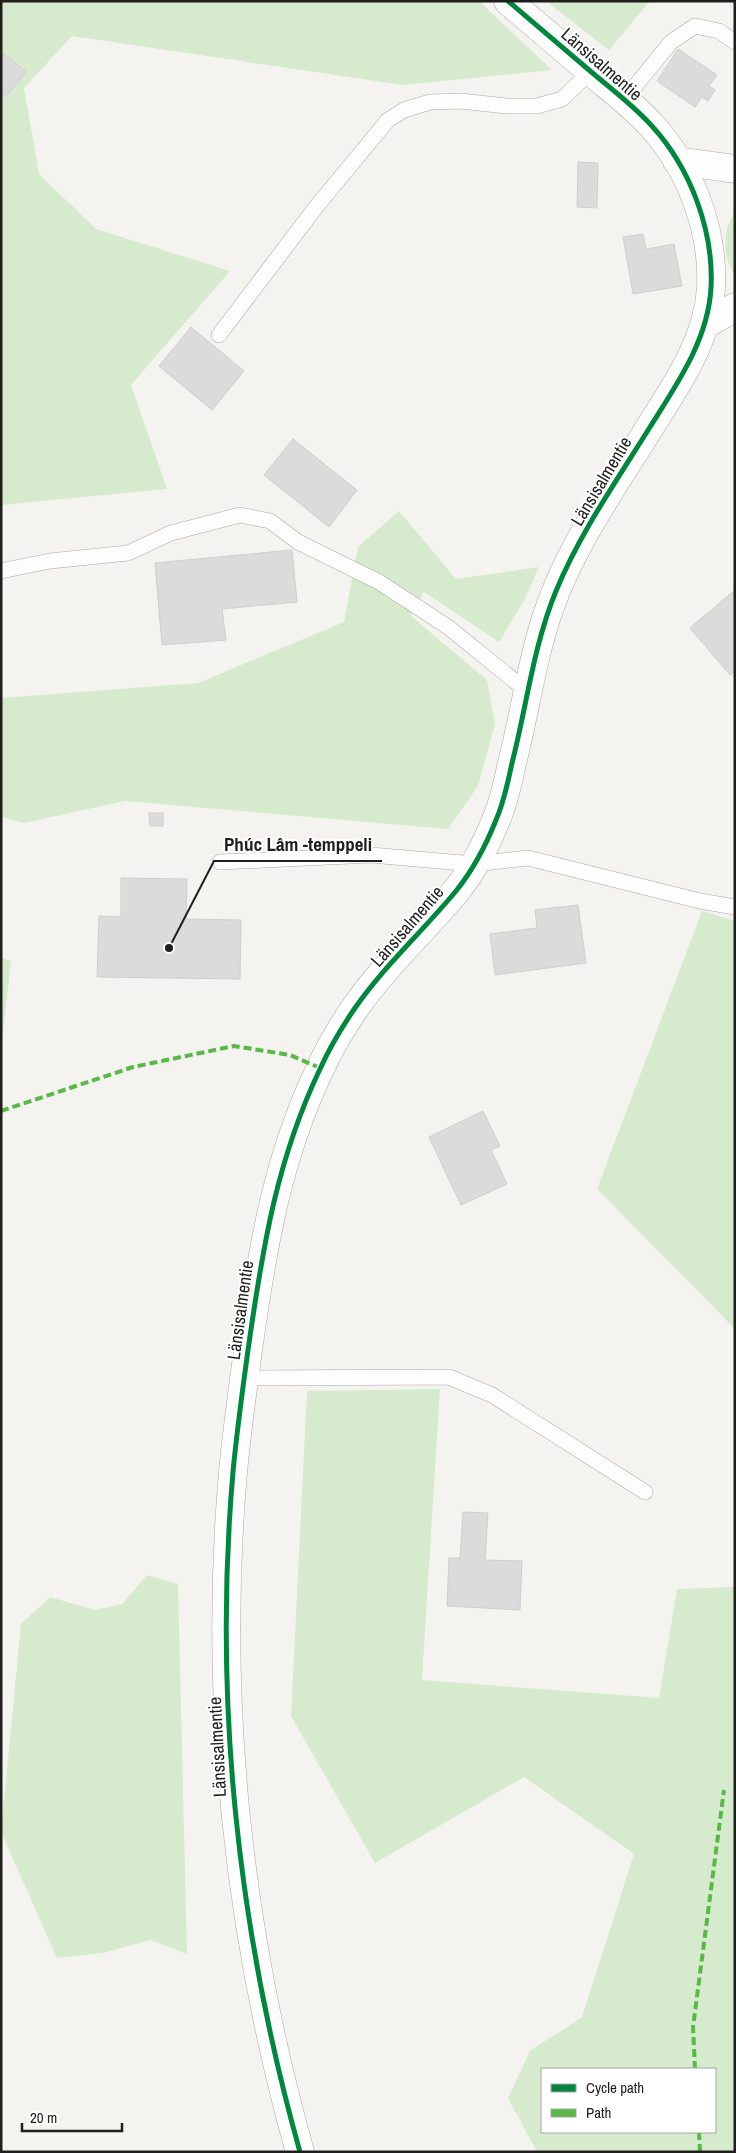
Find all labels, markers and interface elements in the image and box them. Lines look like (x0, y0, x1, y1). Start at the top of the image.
street label: Länsisalmentie (556, 22, 648, 106)
street label: Länsisalmentie (565, 432, 637, 530)
callout: Phúc Lâm -temppeli (214, 827, 382, 861)
text: Phúc Lâm -temppeli (224, 831, 372, 857)
street label: Länsisalmentie (365, 880, 449, 972)
street label: Länsisalmentie (221, 1259, 259, 1361)
street label: Länsisalmentie (202, 1696, 232, 1798)
legend (541, 2068, 716, 2133)
text: Cycle path (586, 2077, 644, 2098)
scale bar (22, 2100, 122, 2132)
text: Path (586, 2102, 611, 2123)
text: 20 m (30, 2107, 57, 2128)

